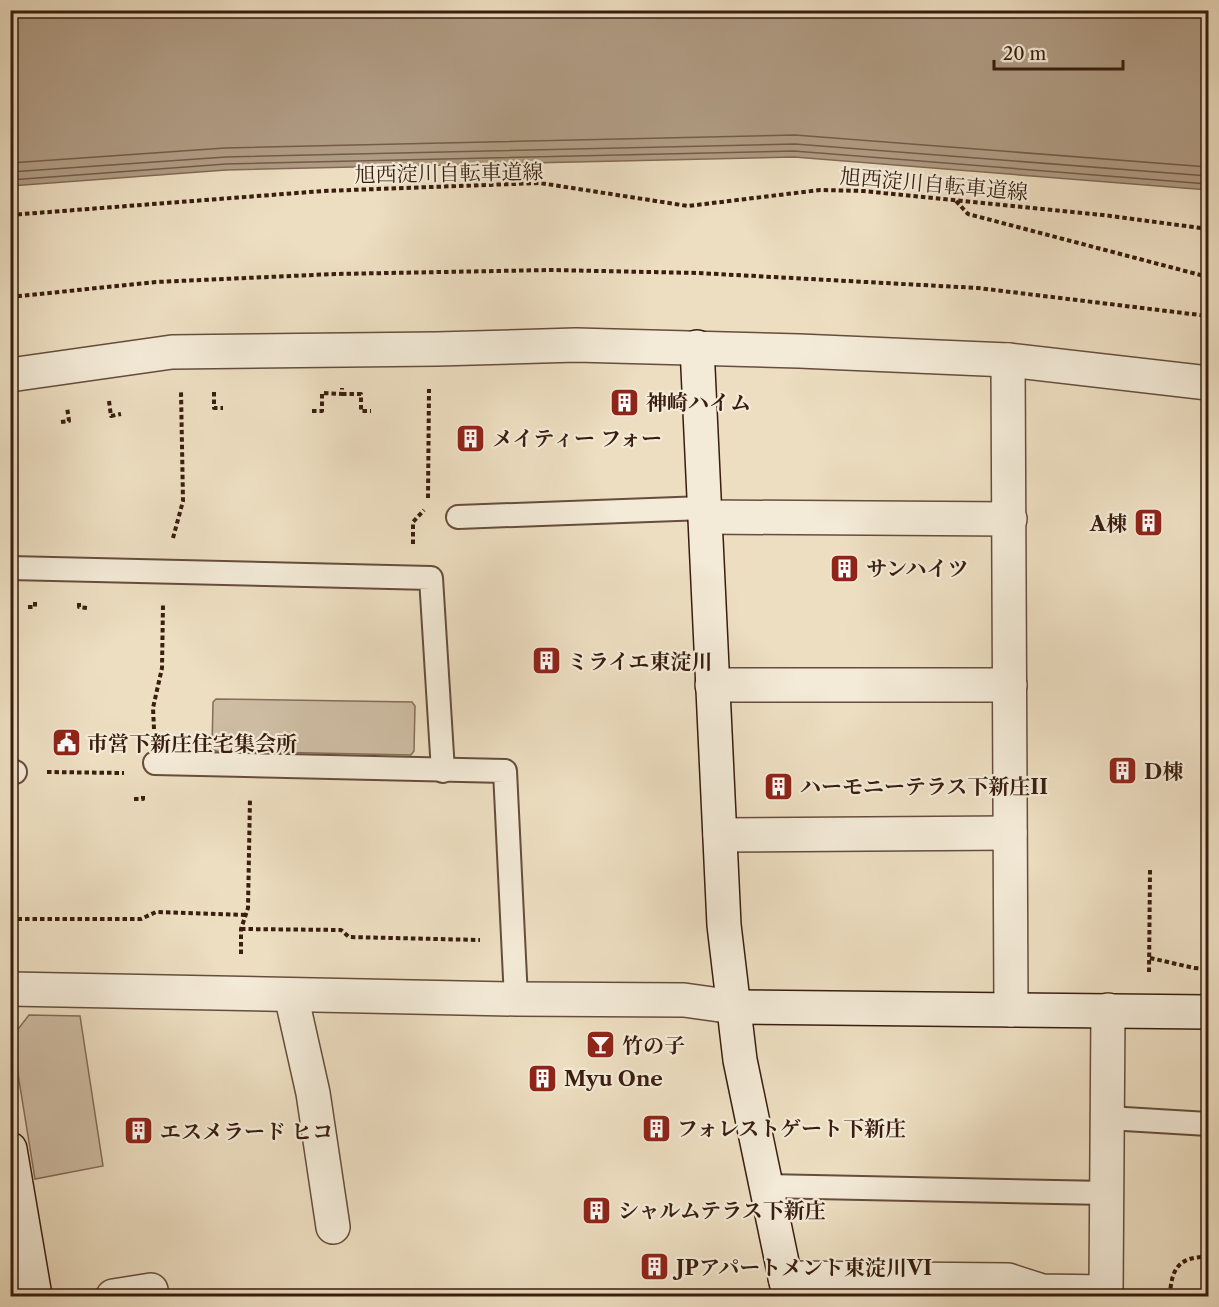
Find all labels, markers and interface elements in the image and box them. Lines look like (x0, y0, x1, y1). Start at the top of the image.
scale bar (994, 33, 1123, 71)
text: 20 m (1003, 43, 1047, 65)
street label: 旭西淀川自転車道線 (354, 159, 544, 187)
street label: 旭西淀川自転車道線 (839, 163, 1029, 205)
building icon: 神崎ハイム (609, 386, 641, 418)
place label: 神崎ハイム (646, 390, 751, 415)
building icon: メイティー フォー (455, 422, 487, 454)
place label: メイティー フォー (492, 426, 662, 451)
building icon: A棟 (1132, 507, 1164, 539)
place label: A棟 (1089, 511, 1127, 536)
building icon: サンハイツ (829, 552, 861, 584)
place label: サンハイツ (866, 556, 968, 581)
building icon: ミライエ東淀川 (530, 645, 562, 677)
place label: ミライエ東淀川 (567, 649, 713, 674)
public building icon: 市営下新庄住宅集会所 (50, 727, 82, 759)
place label: 市営下新庄住宅集会所 (87, 731, 297, 756)
building icon: D棟 (1107, 755, 1139, 787)
place label: D棟 (1144, 759, 1183, 784)
building icon: ハーモニーテラス下新庄II (763, 770, 795, 802)
place label: ハーモニーテラス下新庄II (800, 774, 1048, 799)
bar icon: 竹の子 (585, 1029, 617, 1061)
place label: 竹の子 (622, 1033, 685, 1058)
building icon: Myu One (527, 1062, 559, 1094)
place label: Myu One (564, 1066, 663, 1091)
building icon: フォレストゲート下新庄 (640, 1112, 672, 1144)
building icon: エスメラード ヒコ (123, 1115, 155, 1147)
place label: フォレストゲート下新庄 (677, 1116, 906, 1141)
place label: エスメラード ヒコ (160, 1119, 333, 1144)
building icon: シャルムテラス下新庄 (581, 1194, 613, 1226)
place label: シャルムテラス下新庄 (618, 1198, 826, 1223)
building icon: JPアパートメント東淀川VI (639, 1251, 671, 1283)
place label: JPアパートメント東淀川VI (672, 1255, 932, 1280)

